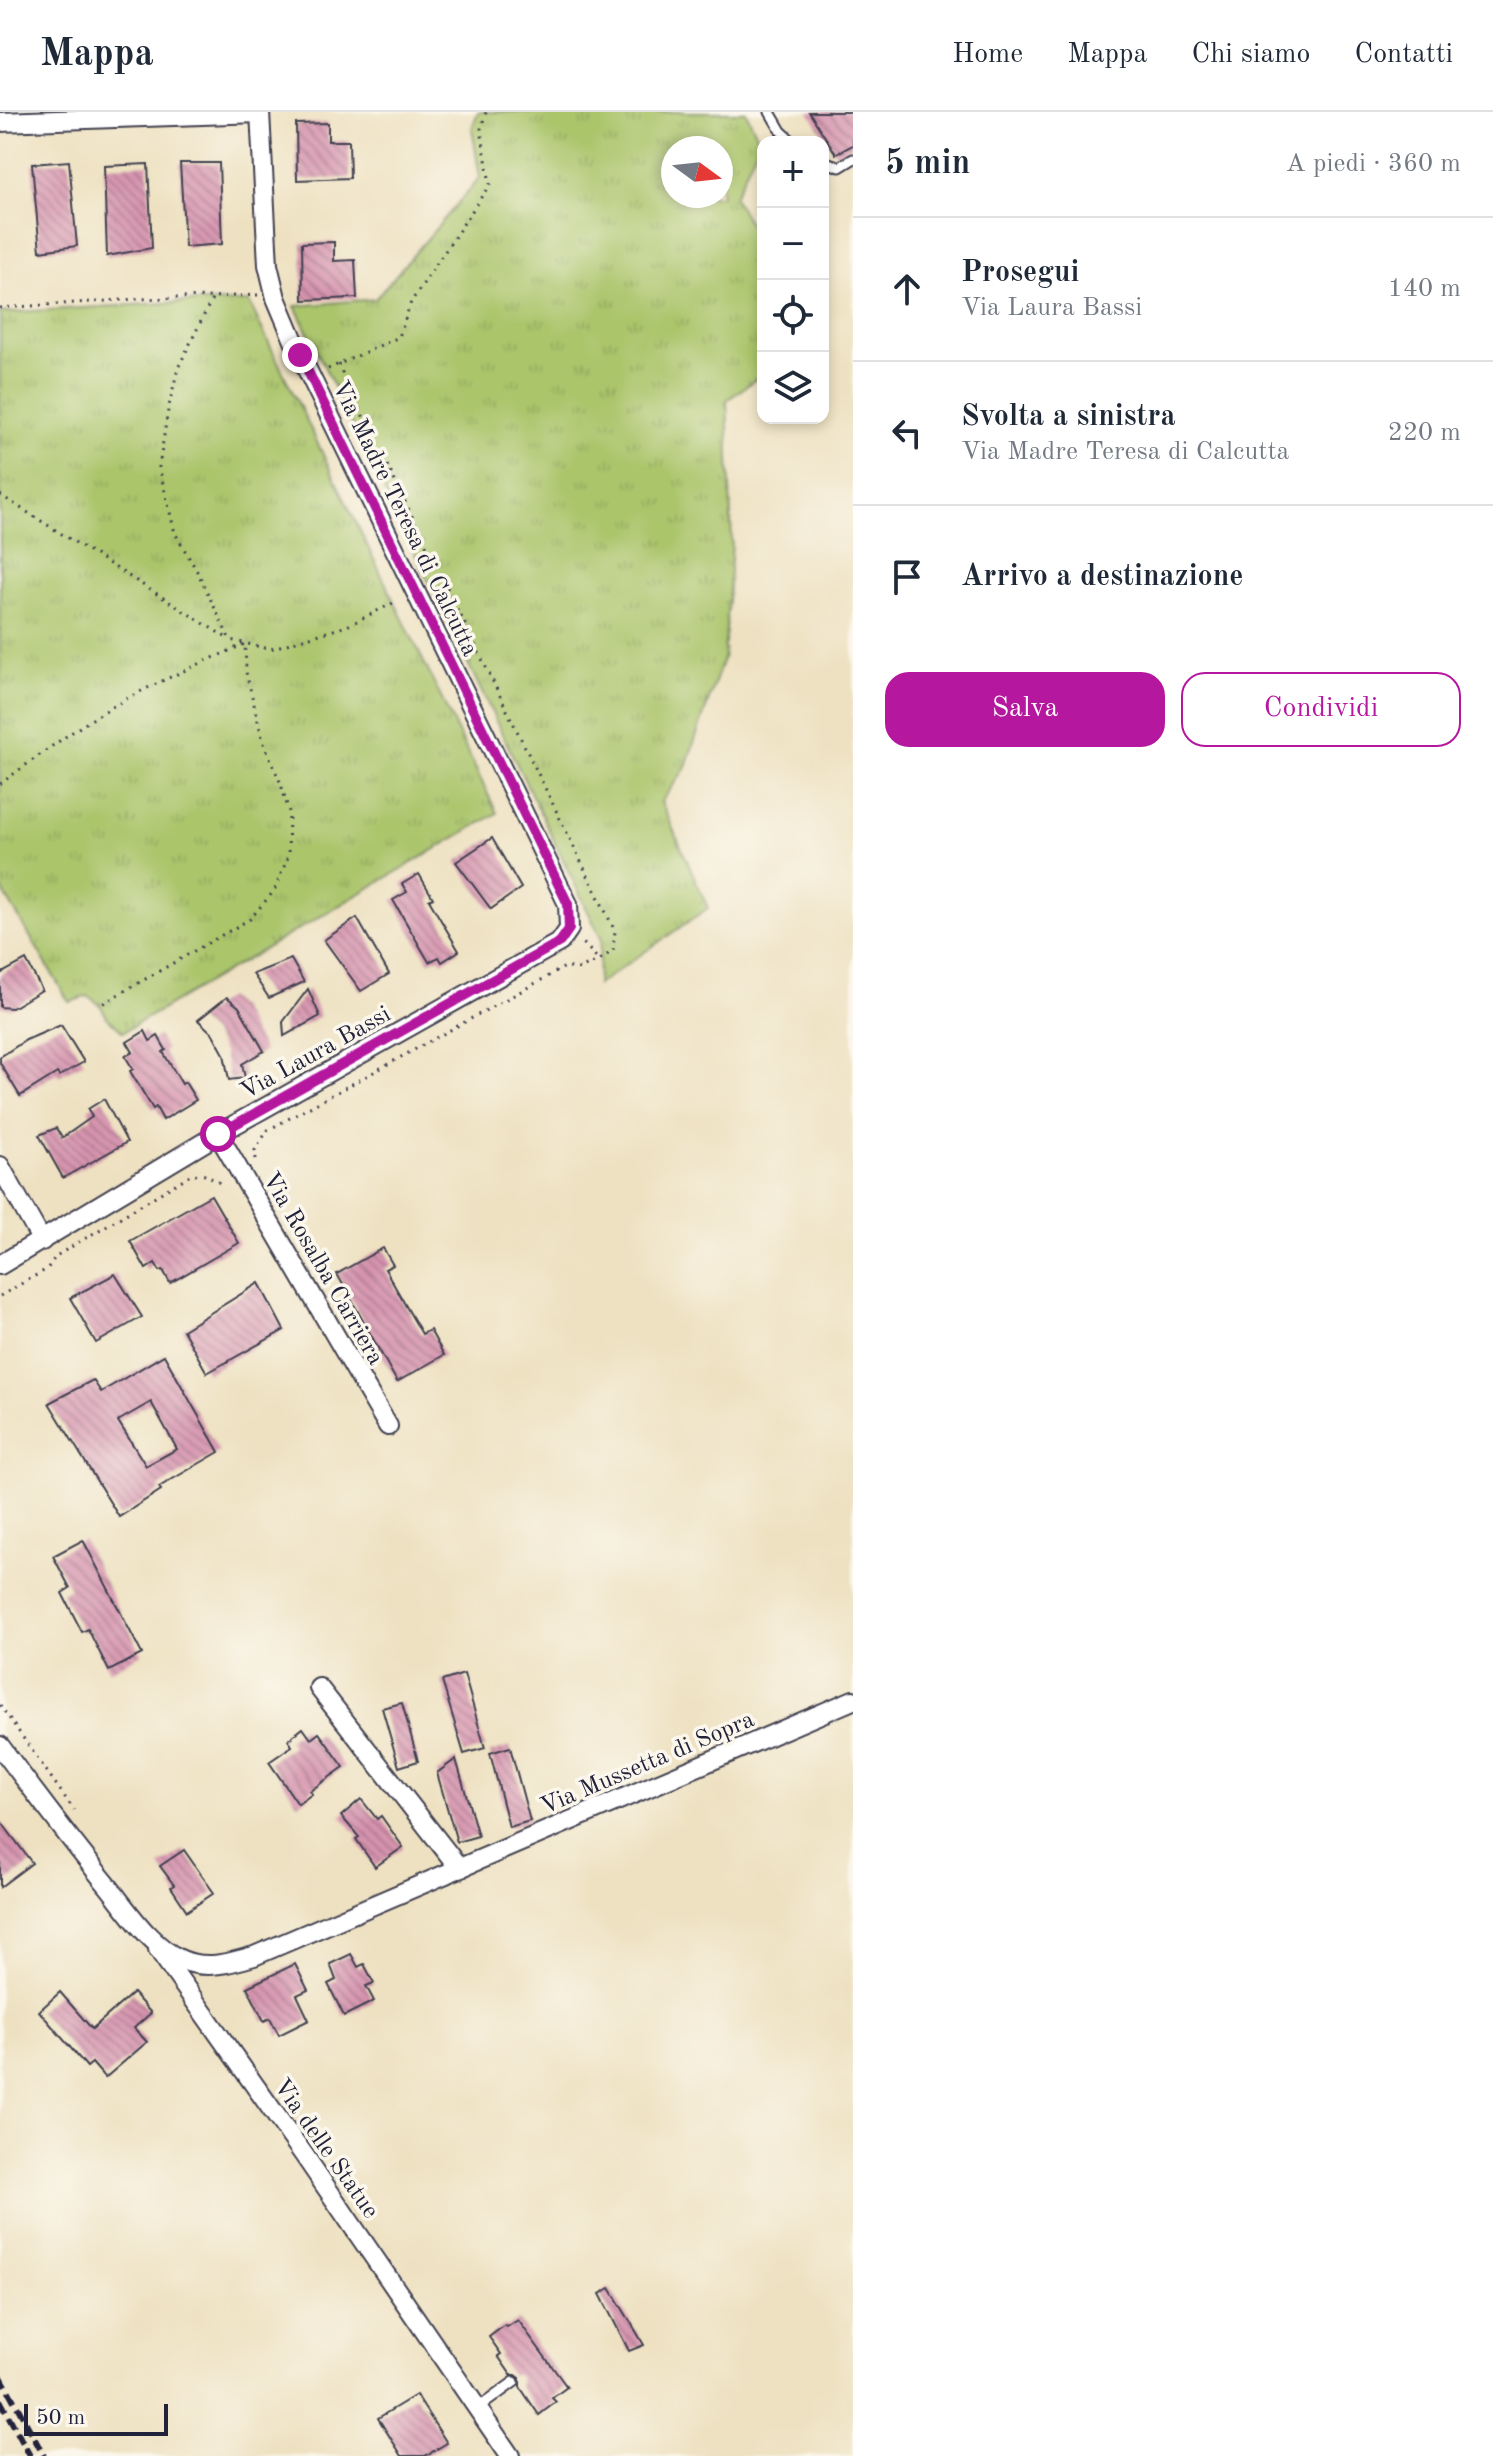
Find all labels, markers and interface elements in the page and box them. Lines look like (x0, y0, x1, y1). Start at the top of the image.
text: Mappa (40, 36, 154, 74)
text: Home (952, 41, 1023, 69)
text: Mappa (1067, 41, 1147, 69)
text: Chi siamo (1191, 41, 1310, 69)
text: Contatti (1354, 41, 1453, 69)
north arrow (661, 136, 733, 208)
map controls (757, 136, 829, 424)
button: + (757, 136, 829, 208)
text: 5 min (885, 147, 970, 181)
text: A piedi · 360 m (1286, 151, 1461, 177)
button: − (757, 208, 829, 280)
text: Prosegui (961, 258, 1079, 288)
icon: ahead (885, 267, 929, 311)
text: 140 m (1388, 276, 1461, 302)
button: locate (757, 280, 829, 352)
text: Via Laura Bassi (961, 295, 1142, 321)
route end (282, 337, 318, 373)
button: layers (757, 352, 829, 424)
street label: Via Madre Teresa di Calcutta (327, 377, 481, 660)
text: Svolta a sinistra (961, 402, 1176, 432)
icon: left (885, 411, 929, 455)
text: 220 m (1388, 420, 1461, 446)
text: Via Madre Teresa di Calcutta (961, 439, 1289, 465)
icon: arrive (885, 555, 929, 599)
text: Arrivo a destinazione (961, 562, 1243, 592)
button: Salva (885, 672, 1165, 747)
button: Condividi (1181, 672, 1461, 747)
street label: Via Laura Bassi (237, 1003, 395, 1105)
route start (200, 1116, 236, 1152)
street label: Via Rosalba Carriera (257, 1169, 387, 1370)
street label: Via Mussetta di Sopra (538, 1708, 758, 1820)
street label: Via delle Statue (268, 2075, 382, 2223)
scale bar (24, 2400, 168, 2436)
text: 50 m (36, 2407, 85, 2429)

